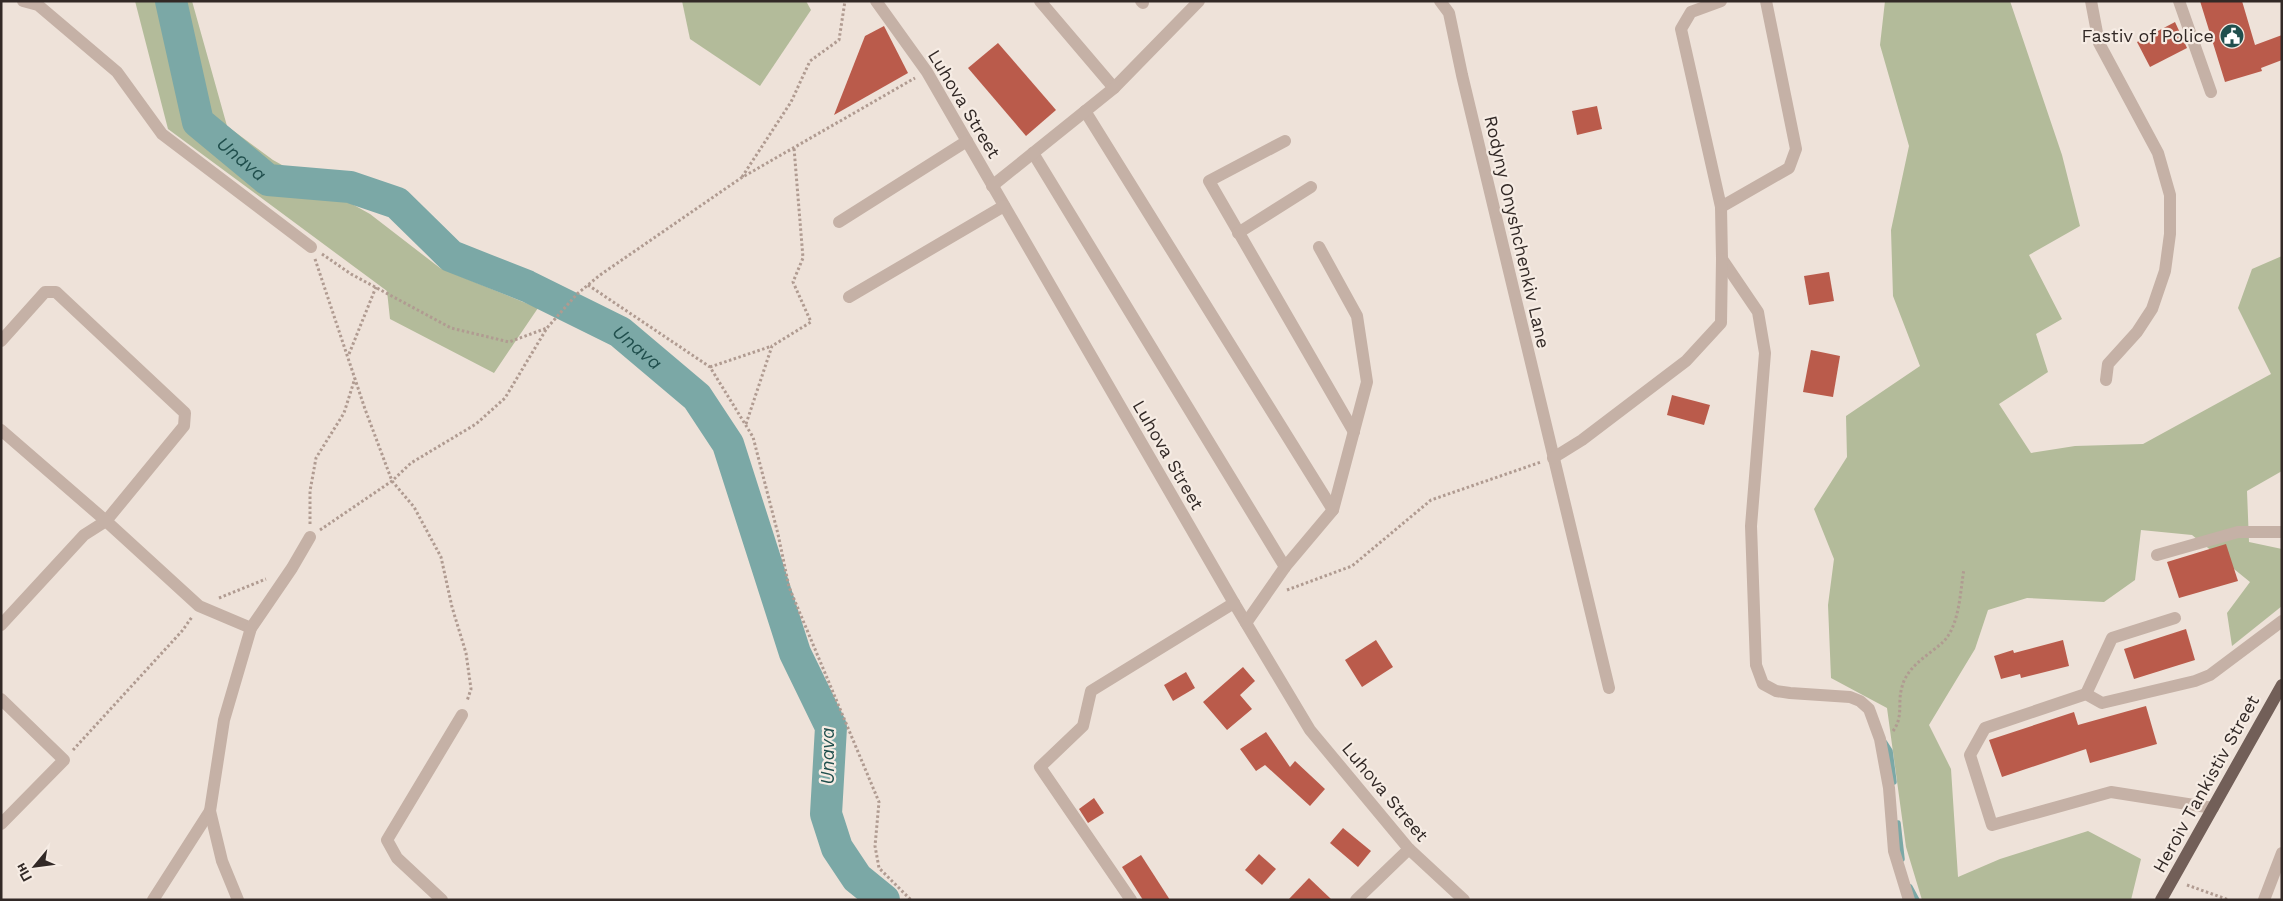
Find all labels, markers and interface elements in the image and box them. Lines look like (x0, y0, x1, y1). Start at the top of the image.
public building icon: Fastiv of Police (2219, 23, 2245, 49)
place label: Fastiv of Police (2081, 25, 2214, 46)
street label: Luhova Street (924, 46, 1005, 162)
street label: Rodyny Onyshchenkiv Lane (1480, 114, 1555, 350)
water label: Unava (212, 132, 271, 186)
water label: Unava (608, 320, 667, 375)
street label: Luhova Street (1129, 396, 1208, 514)
street label: Heroiv Тankistiv Street (2148, 691, 2263, 876)
water label: Unava (816, 727, 839, 785)
street label: Luhova Street (1338, 738, 1433, 846)
north arrow (10, 841, 60, 891)
text: Пн (12, 860, 35, 884)

